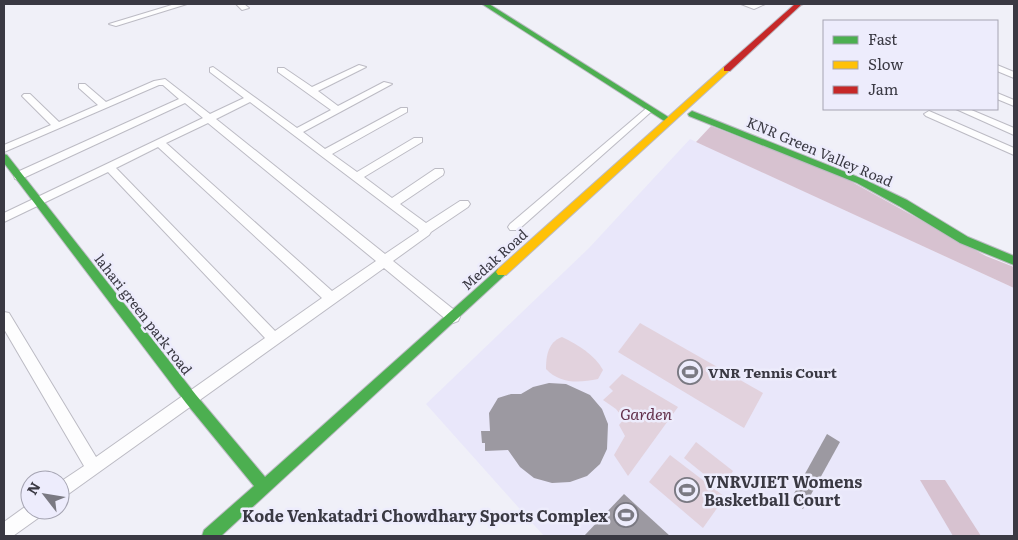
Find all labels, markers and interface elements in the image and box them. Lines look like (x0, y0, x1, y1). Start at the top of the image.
legend (823, 20, 998, 110)
text: Fast (868, 27, 897, 50)
text: Slow (868, 52, 903, 75)
text: Jam (868, 77, 899, 100)
street label: KNR Green Valley Road (744, 111, 896, 191)
street label: Medak Road (457, 224, 532, 294)
street label: lahari green park road (91, 249, 198, 379)
sports icon: VNR Tennis Court (677, 359, 703, 385)
place label: VNR Tennis Court (708, 362, 838, 382)
park label: Garden (620, 401, 673, 425)
place label: VNRVJIET Womens Basketball Court (704, 469, 862, 511)
north arrow (20, 470, 70, 520)
text: N (21, 477, 45, 498)
sports icon: VNRVJIET Womens Basketball Court (674, 477, 700, 503)
sports icon: Kode Venkatadri Chowdhary Sports Complex (613, 502, 639, 528)
place label: Kode Venkatadri Chowdhary Sports Complex (242, 503, 608, 527)

